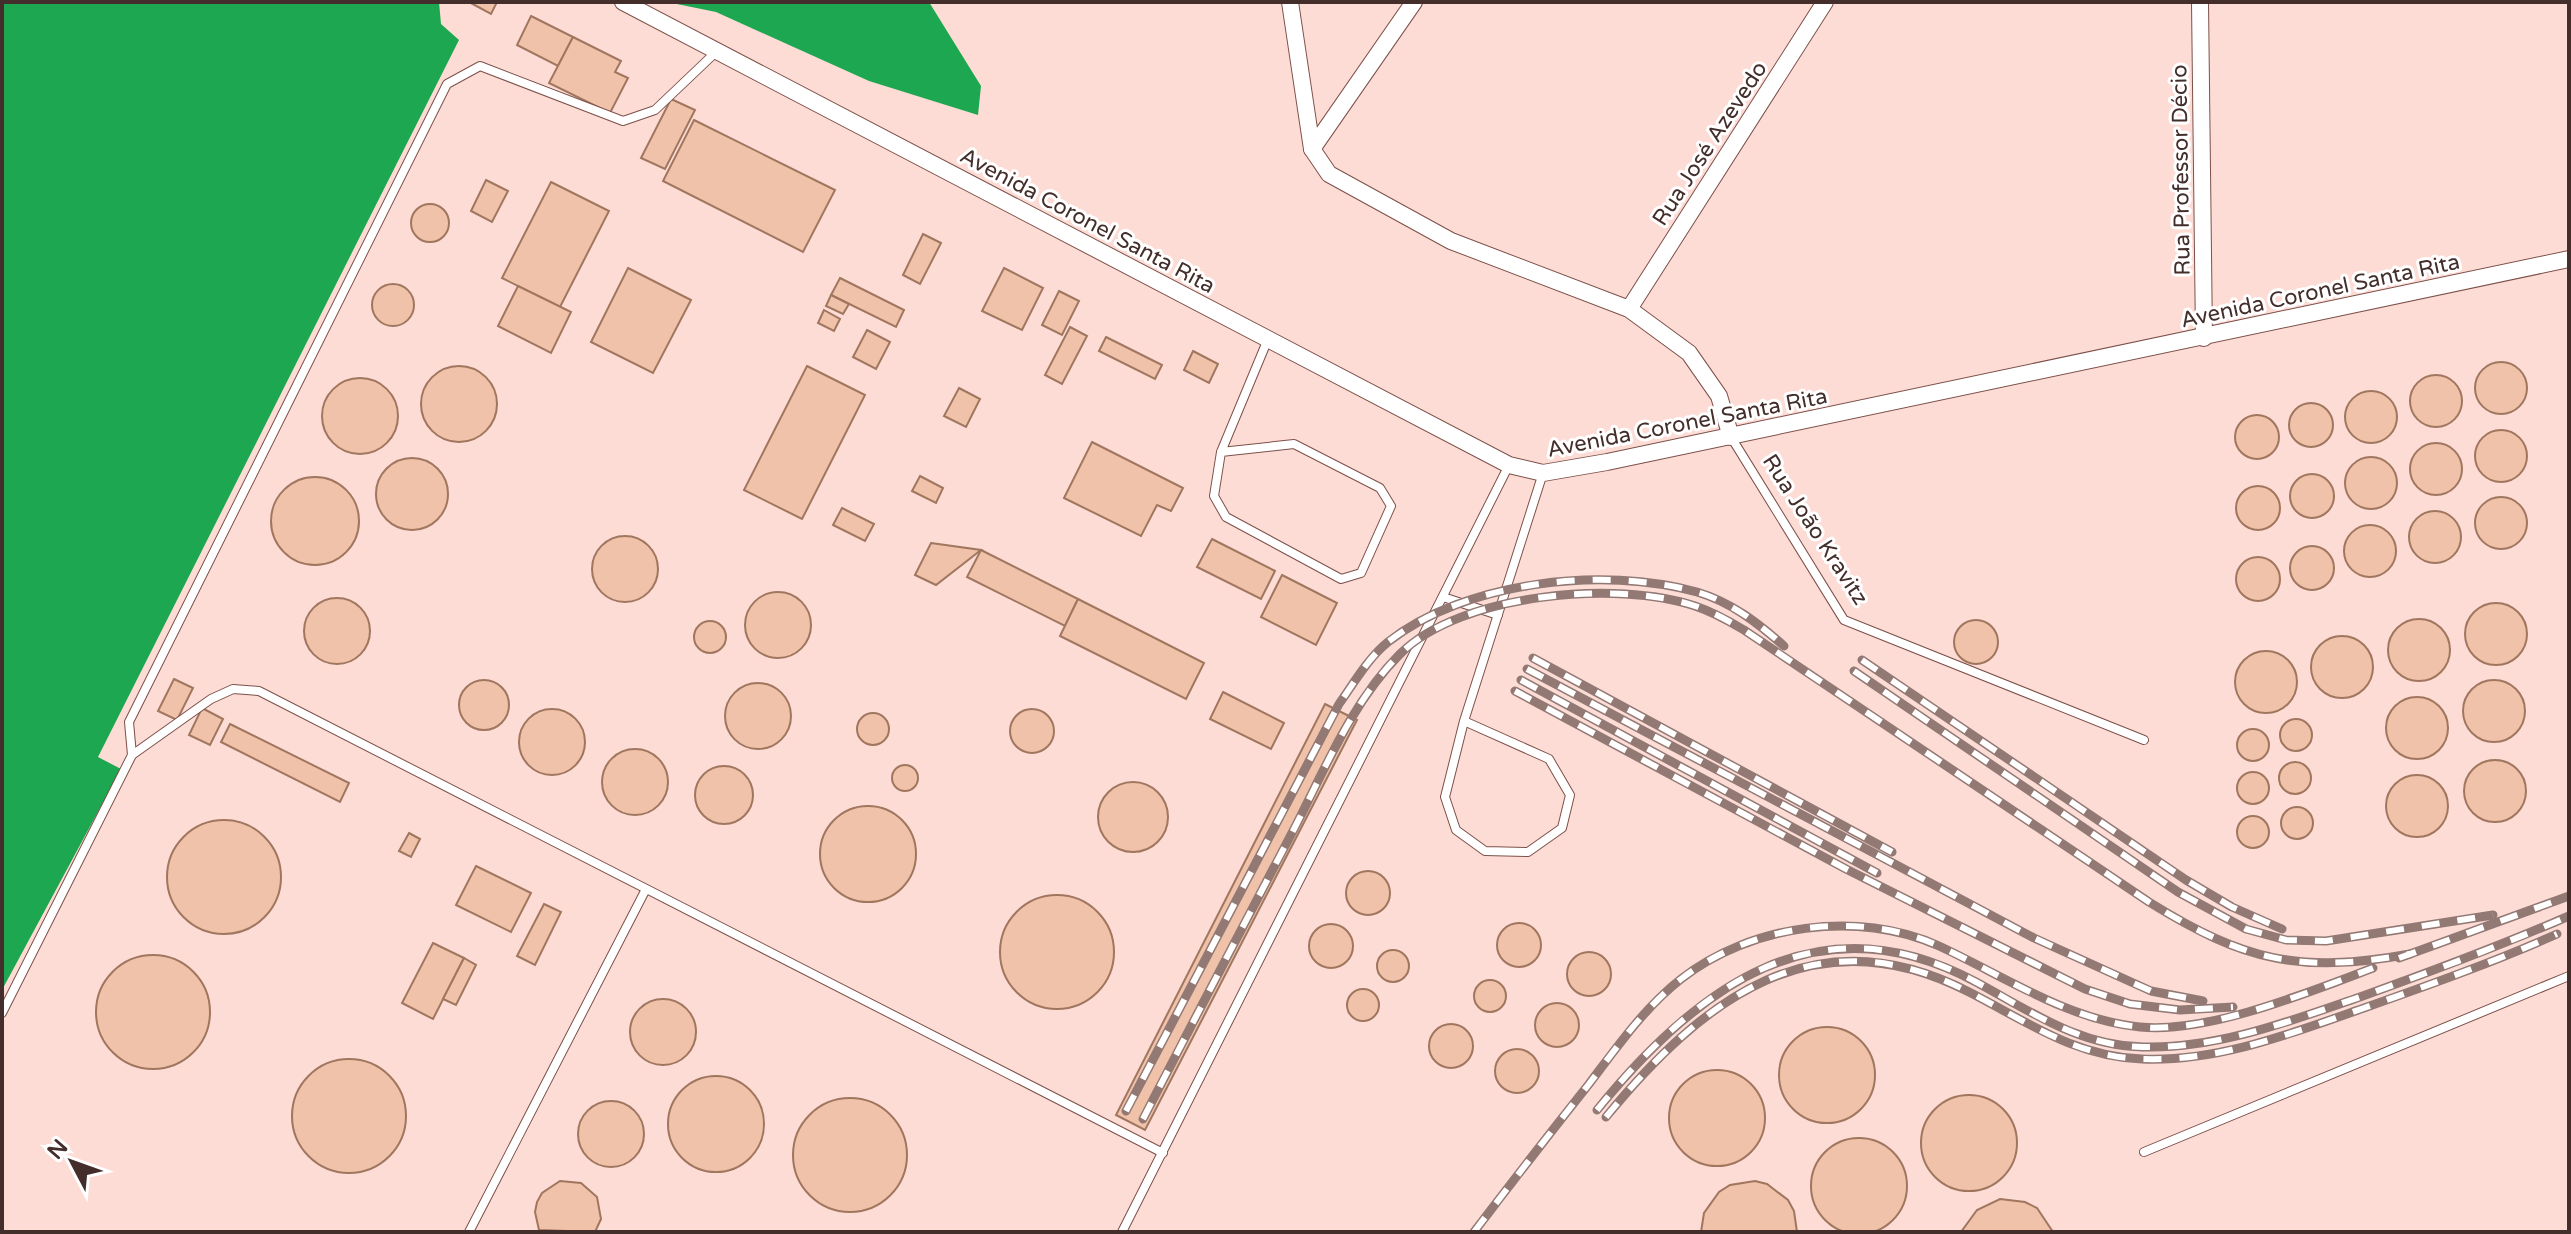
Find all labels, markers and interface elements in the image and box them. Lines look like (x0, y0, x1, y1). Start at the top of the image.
street label: Rua José Azevedo (1647, 57, 1773, 230)
street label: Rua Professor Décio (2166, 64, 2196, 276)
street label: Avenida Coronel Santa Rita (956, 143, 1219, 299)
street label: Avenida Coronel Santa Rita (2178, 249, 2462, 333)
street label: Avenida Coronel Santa Rita (1545, 383, 1829, 463)
street label: Rua João Kravitz (1757, 449, 1873, 610)
north arrow (32, 1122, 112, 1202)
text: N (42, 1134, 73, 1165)

